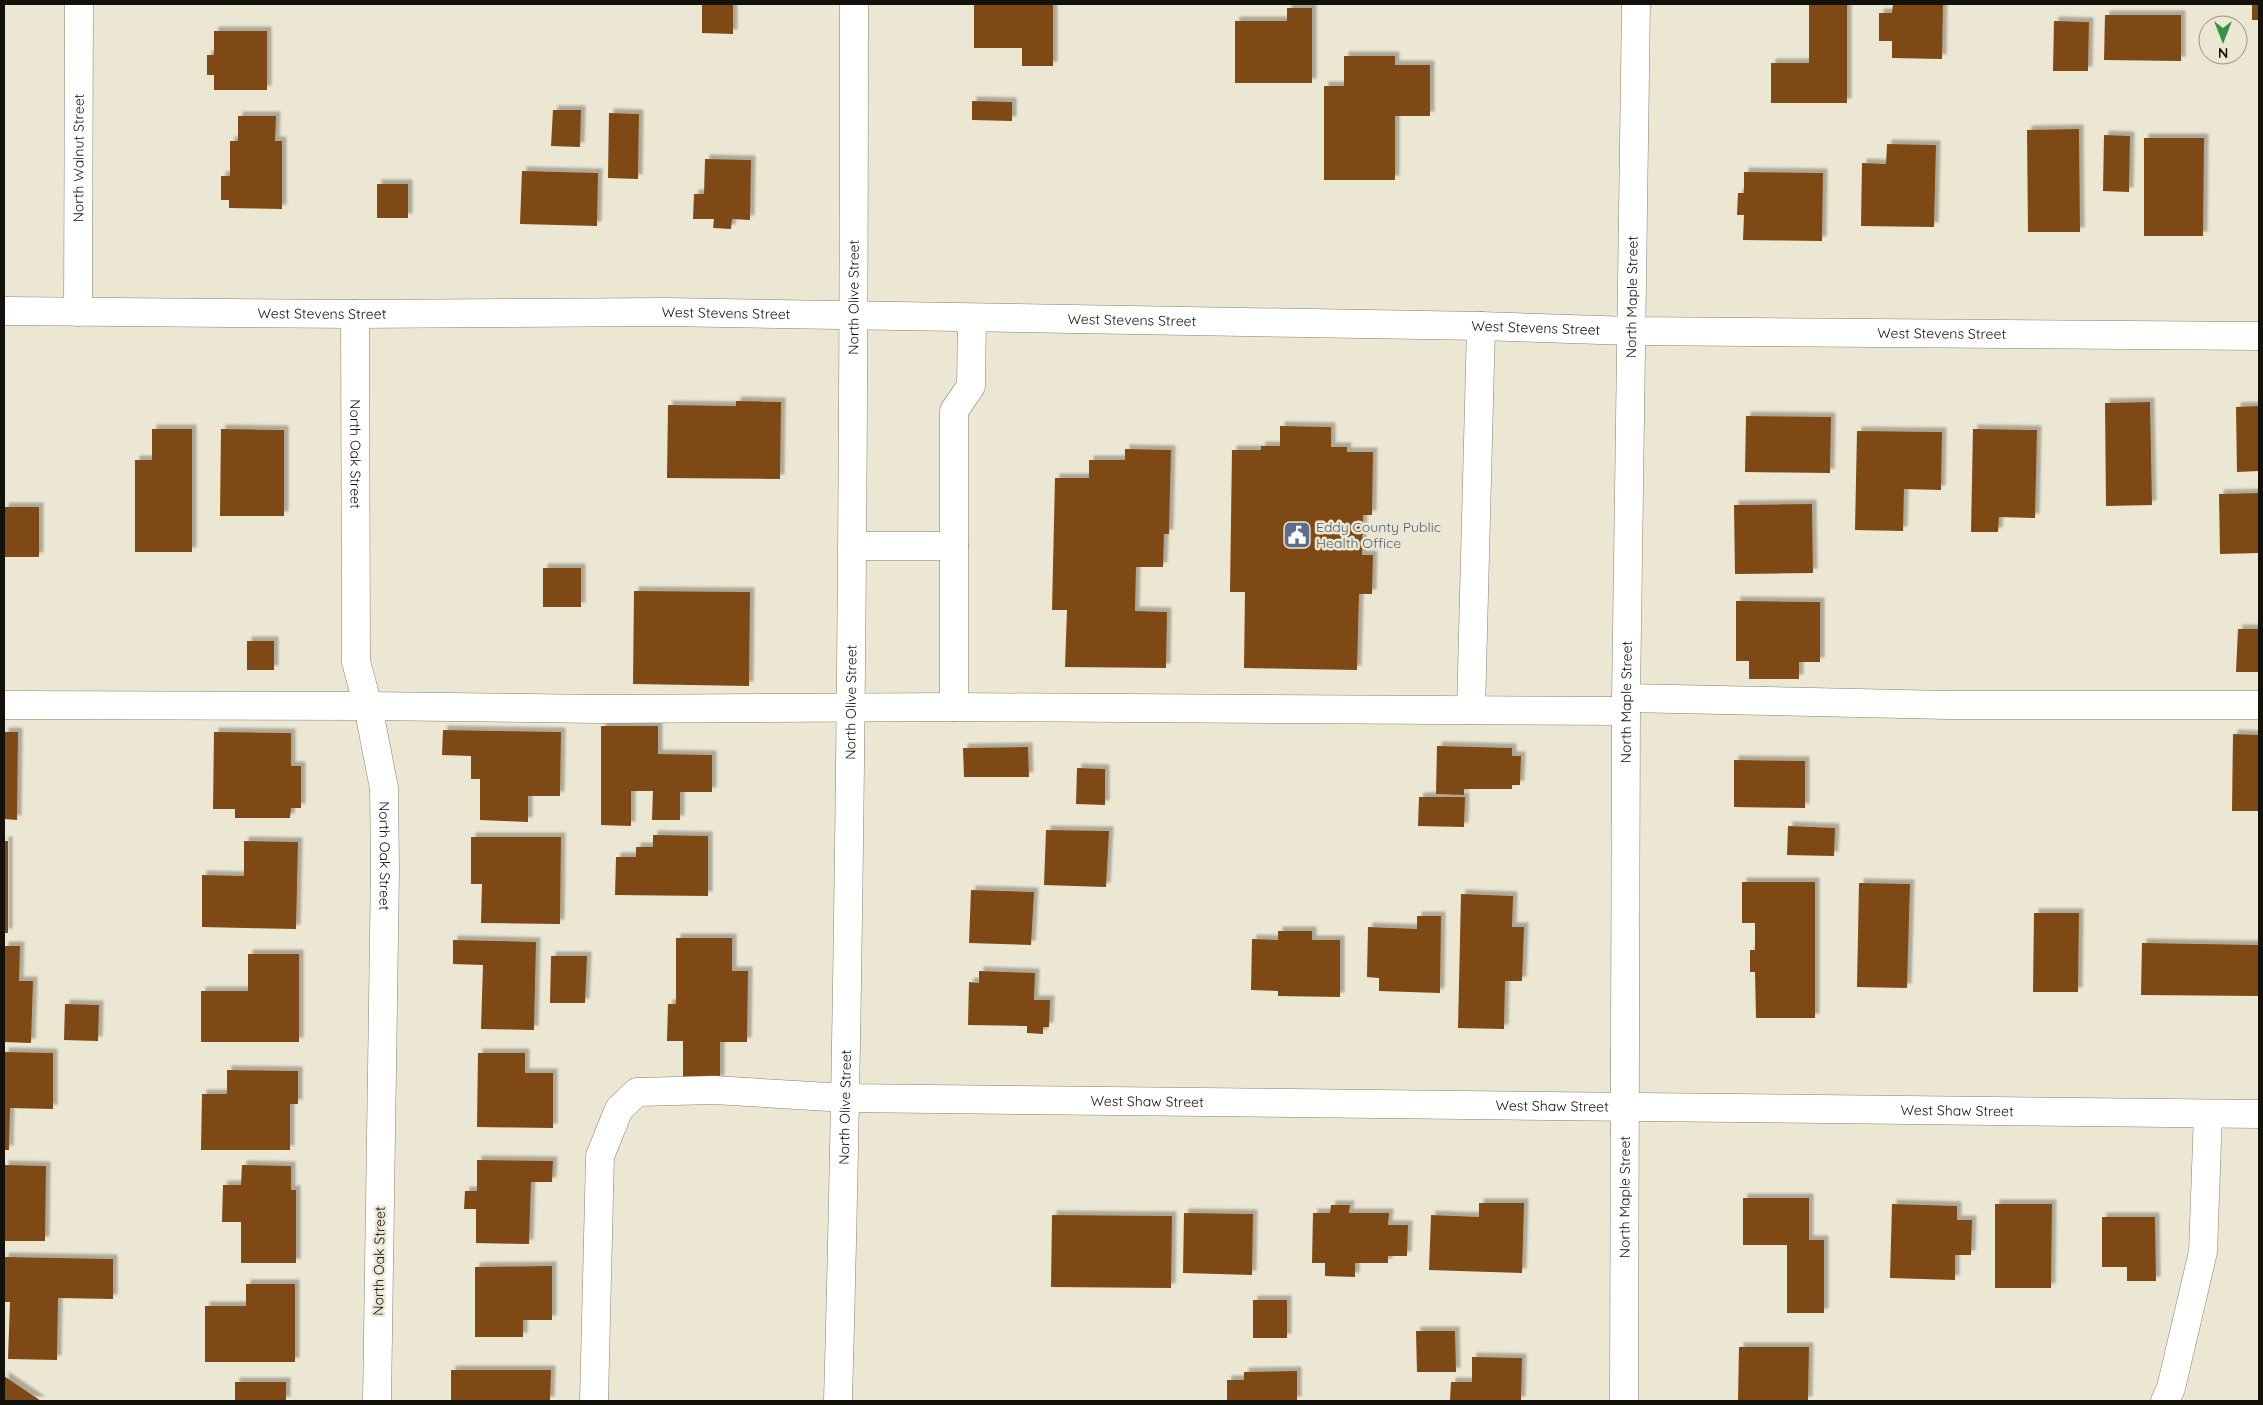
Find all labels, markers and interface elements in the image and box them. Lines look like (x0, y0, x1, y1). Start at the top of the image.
north arrow (2198, 15, 2248, 65)
text: N (2218, 44, 2228, 62)
street label: North Walnut Street (69, 93, 88, 222)
street label: North Maple Street (1622, 236, 1642, 358)
street label: North Olive Street (844, 239, 863, 355)
street label: West Stevens Street (661, 303, 791, 323)
street label: West Stevens Street (257, 304, 387, 323)
street label: West Stevens Street (1067, 310, 1197, 330)
street label: West Stevens Street (1471, 317, 1601, 339)
street label: West Stevens Street (1877, 324, 2007, 343)
street label: North Oak Street (346, 399, 365, 509)
place label: Eddy County Public Health Office (1316, 518, 1441, 552)
public building icon: Eddy County Public Health Office (1282, 520, 1312, 550)
street label: North Maple Street (1617, 640, 1636, 763)
street label: North Olive Street (841, 644, 860, 760)
street label: North Oak Street (375, 801, 394, 911)
street label: North Olive Street (835, 1049, 855, 1165)
street label: West Shaw Street (1090, 1092, 1204, 1111)
street label: West Shaw Street (1495, 1096, 1609, 1116)
street label: West Shaw Street (1900, 1101, 2014, 1120)
street label: North Maple Street (1615, 1136, 1634, 1258)
street label: North Oak Street (369, 1206, 389, 1316)

